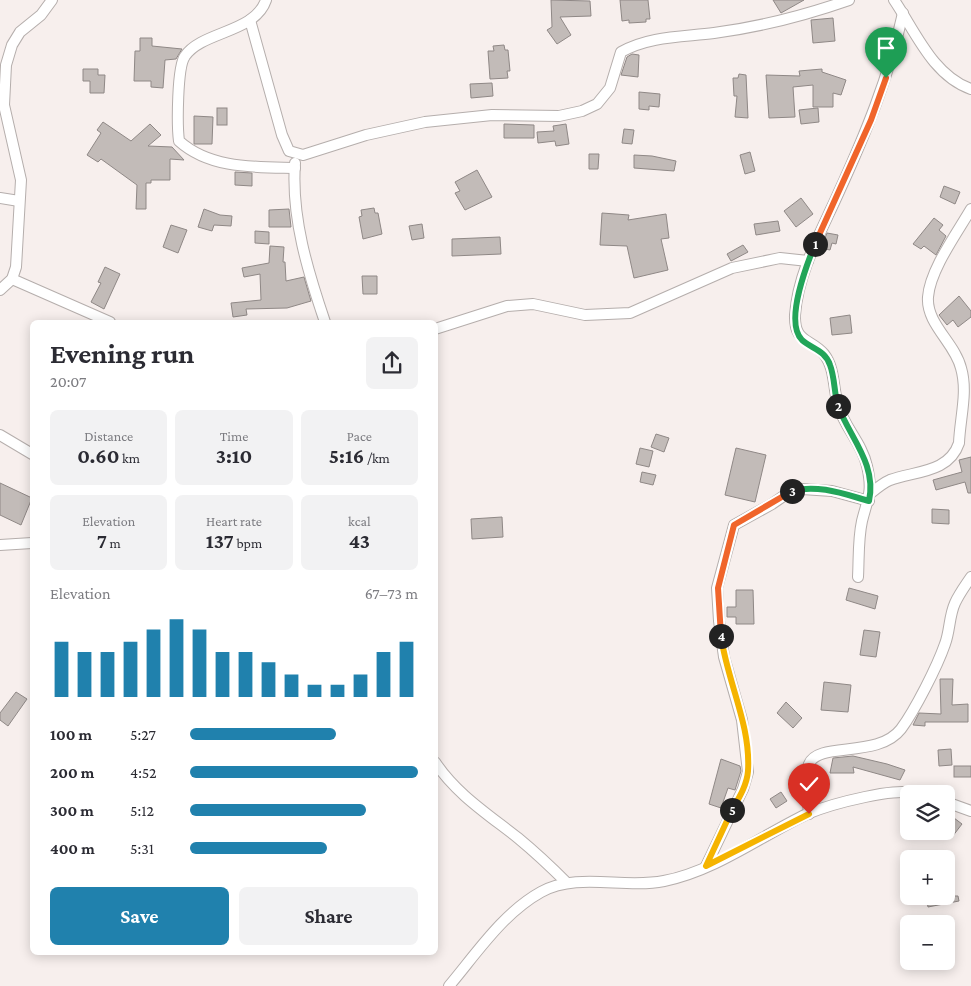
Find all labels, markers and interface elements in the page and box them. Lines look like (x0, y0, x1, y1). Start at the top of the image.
pin (865, 27, 907, 78)
icon: arrive (872, 34, 900, 62)
pin: 1 (802, 232, 828, 256)
text: 1 (813, 236, 818, 252)
button: share (366, 337, 418, 389)
text: Evening run (50, 338, 194, 369)
text: 20:07 (50, 373, 86, 390)
pin: 2 (826, 394, 850, 418)
text: 2 (835, 398, 842, 414)
text: Distance (84, 428, 133, 444)
text: Time (220, 428, 248, 444)
text: Pace (347, 428, 372, 444)
text: 0.60 (77, 444, 119, 468)
text: 3:10 (216, 444, 252, 468)
text: 5:16 (329, 444, 364, 468)
text: km (119, 450, 140, 466)
text: /km (364, 450, 390, 466)
pin: 3 (780, 478, 804, 504)
text: 3 (789, 483, 796, 499)
text: Elevation (82, 513, 135, 529)
text: Heart rate (206, 513, 262, 529)
text: kcal (348, 513, 371, 529)
text: 7 (97, 529, 107, 553)
text: 137 (206, 529, 234, 553)
text: 43 (349, 529, 370, 553)
text: m (107, 535, 121, 551)
text: bpm (234, 535, 262, 551)
text: Elevation (50, 585, 111, 602)
text: 67–73 m (365, 585, 418, 602)
pin: 4 (708, 624, 734, 648)
text: 4 (718, 628, 725, 644)
text: 100 m (50, 726, 92, 743)
text: 5:27 (130, 726, 156, 743)
pin (788, 763, 830, 814)
text: 200 m (50, 764, 94, 781)
text: 4:52 (130, 764, 157, 781)
icon: check (795, 770, 823, 798)
map controls (900, 785, 955, 970)
button: layers (900, 785, 955, 840)
pin: 5 (720, 798, 744, 822)
text: 300 m (50, 802, 94, 819)
text: 5:12 (130, 802, 154, 819)
text: 5 (729, 802, 736, 818)
text: 400 m (50, 840, 95, 857)
text: 5:31 (130, 840, 154, 857)
button: + (900, 850, 955, 905)
button: Save (50, 887, 229, 945)
button: Share (239, 887, 418, 945)
button: − (900, 915, 955, 970)

